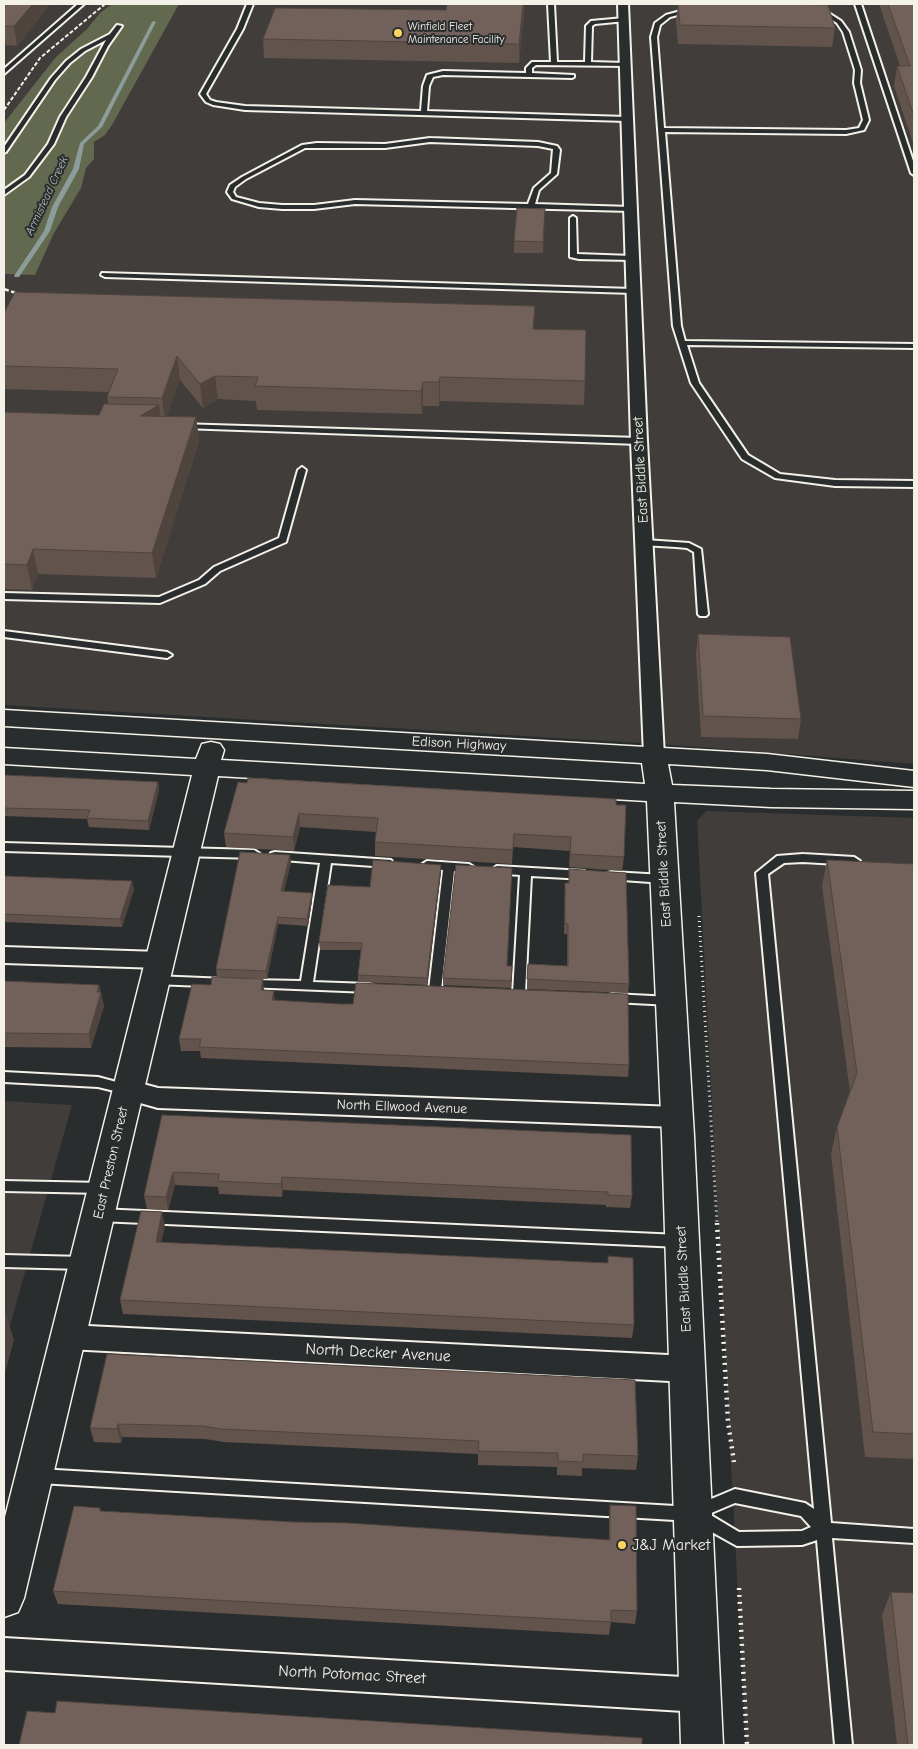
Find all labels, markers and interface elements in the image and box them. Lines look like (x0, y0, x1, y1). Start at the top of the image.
place label: Winfield Fleet Maintenance Facility (408, 20, 504, 46)
marker: Winfield Fleet Maintenance Facility (392, 27, 404, 39)
water label: Armistead Creek (22, 154, 72, 238)
street label: East Biddle Street (630, 416, 652, 524)
street label: Edison Highway (411, 733, 507, 755)
street label: East Biddle Street (653, 820, 675, 928)
street label: North Ellwood Avenue (336, 1096, 468, 1118)
street label: East Preston Street (90, 1105, 132, 1221)
street label: East Biddle Street (673, 1225, 695, 1333)
street label: North Decker Avenue (305, 1340, 451, 1366)
place label: J&J Market (632, 1535, 710, 1555)
marker: J&J Market (616, 1539, 628, 1551)
street label: North Potomac Street (278, 1662, 426, 1688)

